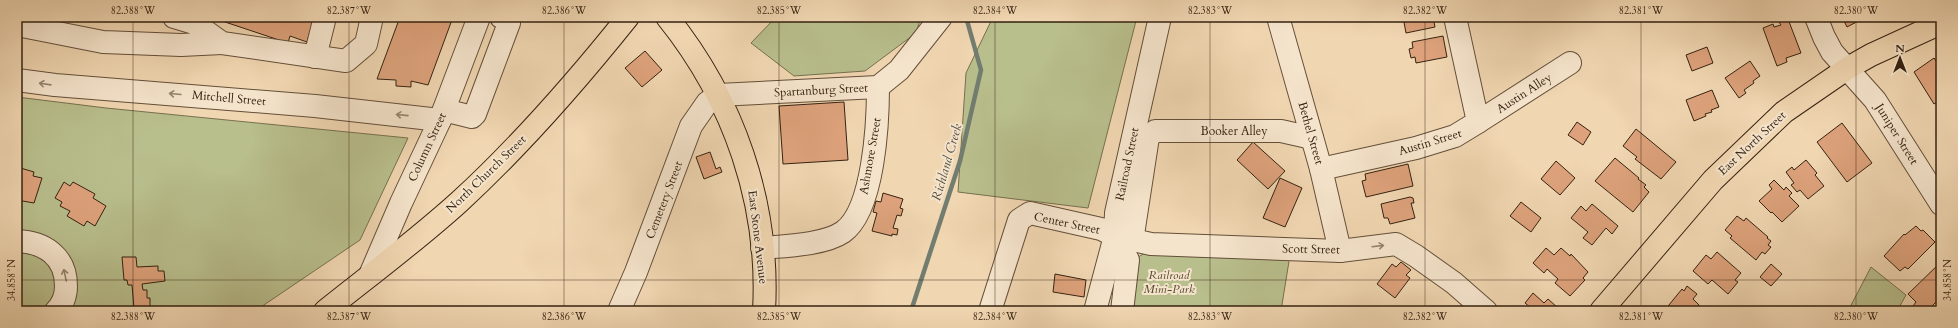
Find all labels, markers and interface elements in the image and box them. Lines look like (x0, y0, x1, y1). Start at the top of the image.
text: 82.388°W (111, 4, 156, 18)
text: 82.387°W (327, 4, 372, 18)
text: 82.386°W (542, 4, 587, 18)
text: 82.385°W (757, 4, 802, 18)
text: 82.384°W (973, 4, 1018, 18)
text: 82.383°W (1188, 4, 1233, 18)
text: 82.382°W (1403, 4, 1448, 18)
text: 82.381°W (1619, 4, 1664, 18)
text: 82.380°W (1834, 4, 1879, 18)
north arrow (1880, 38, 1920, 78)
text: N (1895, 41, 1905, 56)
street label: Austin Alley (1493, 69, 1555, 117)
one-way arrow (39, 80, 52, 88)
street label: Spartanburg Street (774, 80, 869, 100)
street label: Mitchell Street (191, 87, 267, 109)
one-way arrow (169, 90, 182, 97)
street label: Juniper Street (1871, 99, 1922, 168)
street label: Bethel Street (1294, 100, 1328, 166)
street label: East North Street (1715, 107, 1789, 179)
street label: Column Street (404, 110, 450, 184)
one-way arrow (396, 111, 409, 119)
street label: Ashmore Street (855, 116, 885, 196)
water label: Richland Creek (927, 121, 967, 203)
street label: Booker Alley (1200, 123, 1268, 139)
street label: Austin Street (1396, 125, 1464, 159)
street label: Railroad Street (1111, 126, 1143, 202)
street label: North Church Street (442, 131, 530, 216)
street label: Cemetery Street (642, 159, 686, 241)
street label: East Stone Avenue (744, 189, 772, 285)
street label: Center Street (1032, 208, 1102, 238)
street label: Scott Street (1282, 240, 1340, 258)
one-way arrow (1371, 243, 1384, 250)
text: 34.858°N (5, 259, 19, 301)
text: 34.858°N (1941, 259, 1955, 301)
park label: Railroad Mini-Park (1143, 267, 1195, 297)
one-way arrow (60, 269, 68, 282)
text: 82.388°W (111, 310, 156, 324)
text: 82.387°W (327, 310, 372, 324)
text: 82.386°W (542, 310, 587, 324)
text: 82.385°W (757, 310, 802, 324)
text: 82.384°W (973, 310, 1018, 324)
text: 82.383°W (1188, 310, 1233, 324)
text: 82.382°W (1403, 310, 1448, 324)
text: 82.381°W (1619, 310, 1664, 324)
text: 82.380°W (1834, 310, 1879, 324)

